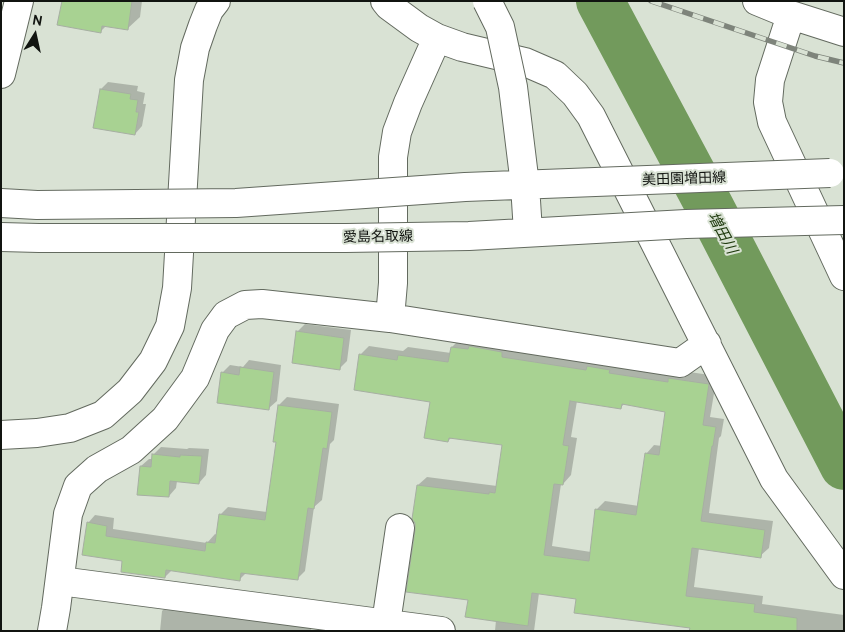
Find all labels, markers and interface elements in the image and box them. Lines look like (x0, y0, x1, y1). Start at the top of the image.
north arrow (10, 10, 60, 60)
text: N (31, 11, 44, 30)
street label: 美田園増田線 (642, 169, 726, 189)
water label: 増田川 (703, 209, 741, 257)
street label: 愛島名取線 (343, 228, 413, 246)

